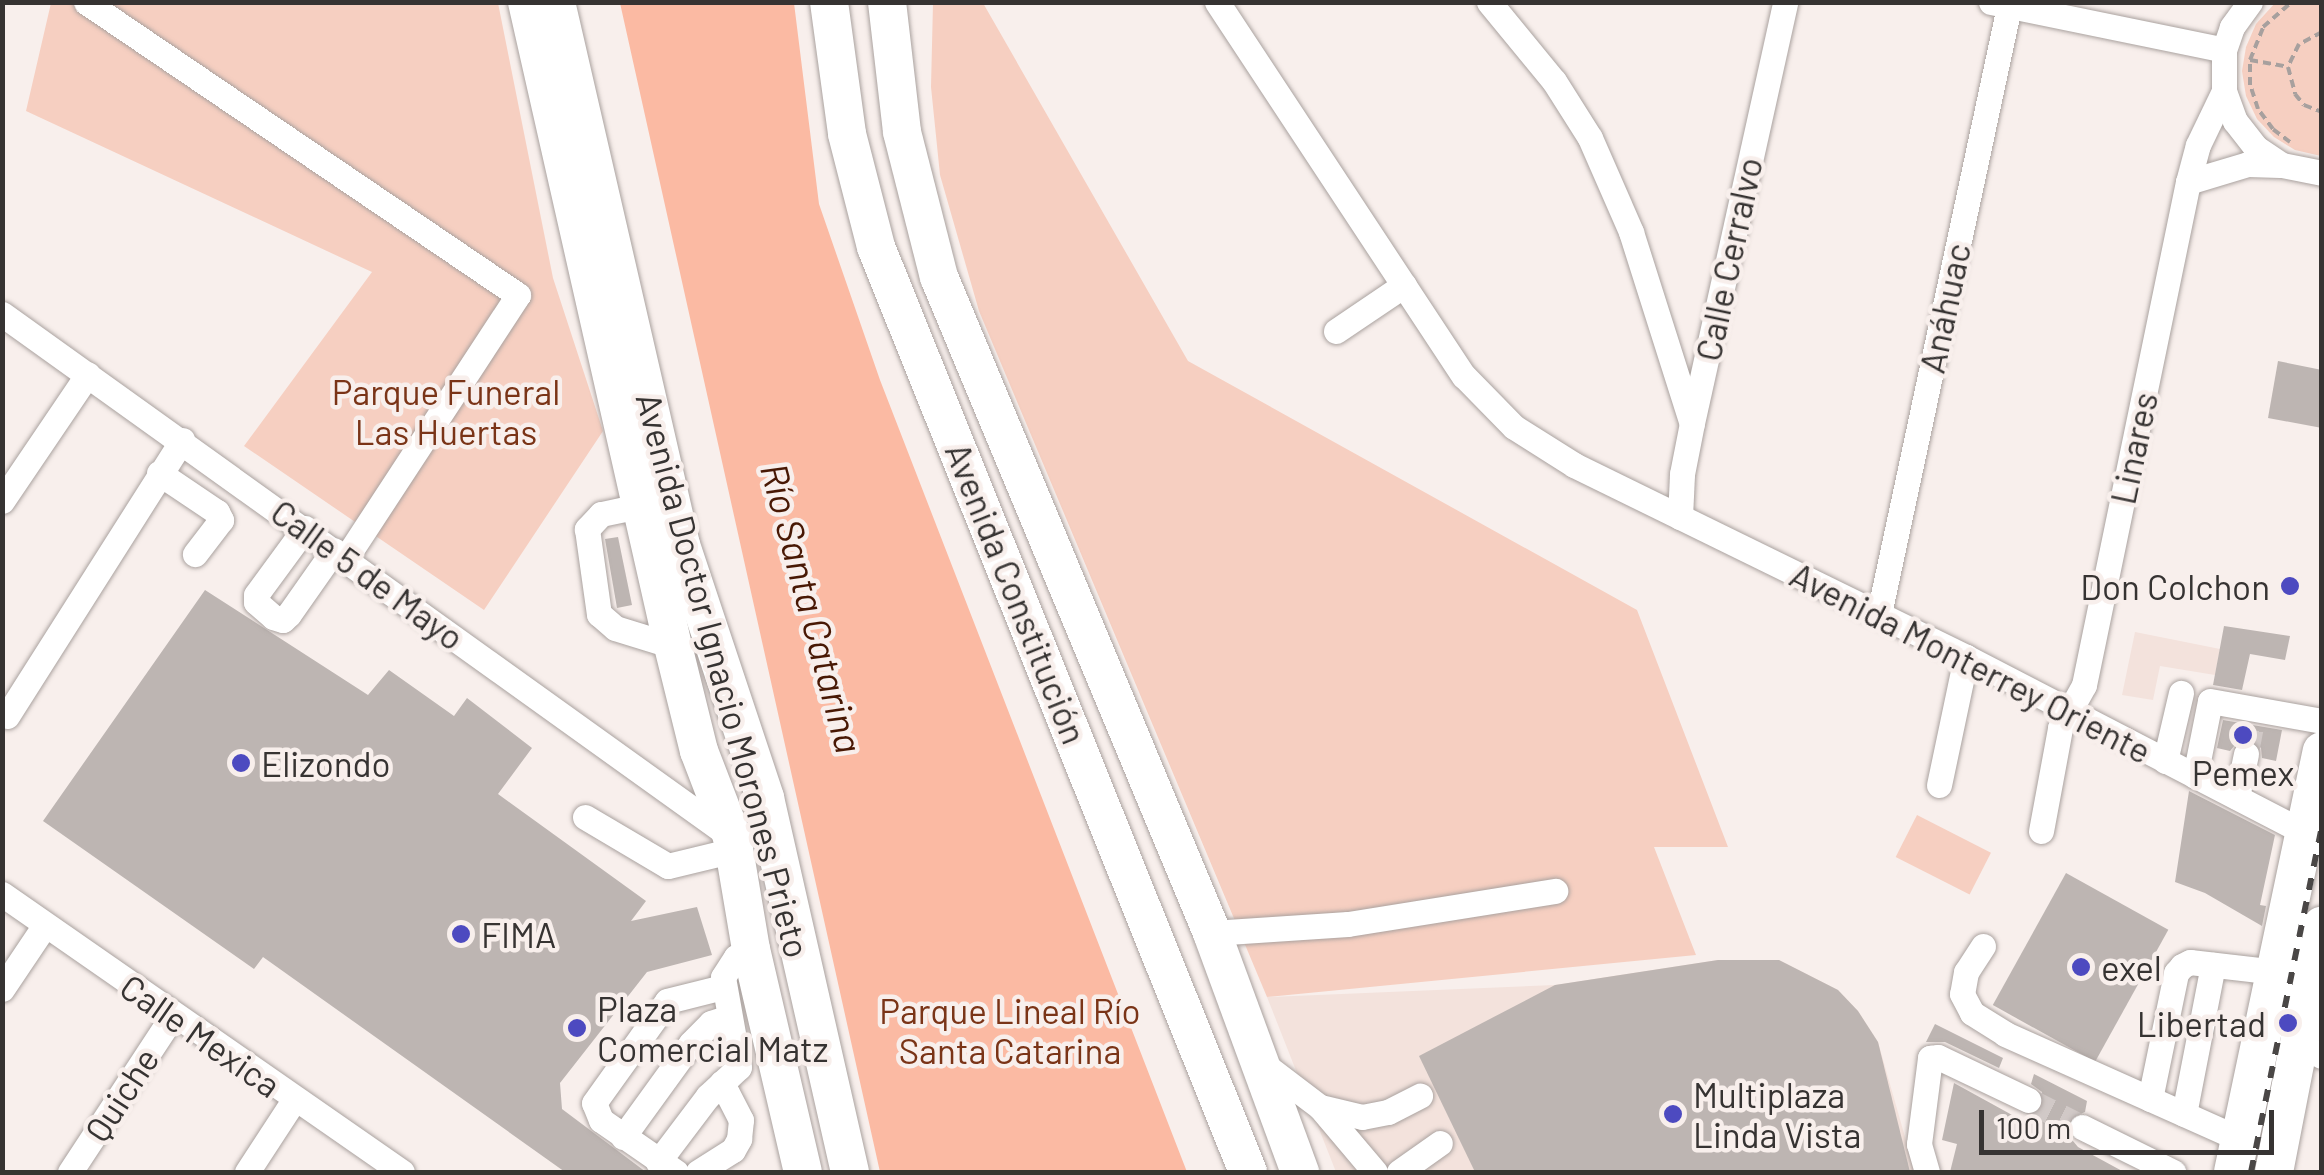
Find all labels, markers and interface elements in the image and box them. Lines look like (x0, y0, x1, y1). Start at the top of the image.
street label: Calle Cerralvo (1686, 153, 1770, 365)
street label: Anáhuac (1910, 239, 1978, 377)
park label: Parque Funeral Las Huertas (332, 370, 560, 452)
street label: Avenida Doctor Ignacio Morones Prieto (628, 388, 820, 962)
street label: Linares (2101, 388, 2165, 508)
street label: Avenida Constitución (937, 437, 1097, 749)
water label: Río Santa Catarina (751, 458, 873, 758)
street label: Calle 5 de Mayo (264, 490, 472, 658)
street label: Avenida Monterrey Oriente (1784, 553, 2158, 771)
place label: Don Colchon (2080, 565, 2270, 607)
marker: Don Colchon (2279, 575, 2301, 597)
marker: Pemex (2232, 724, 2254, 746)
place label: Elizondo (261, 742, 391, 784)
place label: Pemex (2192, 751, 2294, 793)
marker: Elizondo (230, 752, 252, 774)
place label: FIMA (481, 913, 556, 955)
marker: FIMA (450, 923, 472, 945)
place label: exel (2101, 946, 2162, 988)
marker: exel (2070, 956, 2092, 978)
street label: Calle Mexica (113, 965, 289, 1105)
place label: Plaza Comercial Matz (597, 987, 828, 1069)
park label: Parque Lineal Río Santa Catarina (879, 989, 1141, 1071)
place label: Libertad (2137, 1002, 2266, 1044)
marker: Libertad (2275, 1010, 2301, 1036)
marker: Plaza Comercial Matz (566, 1017, 588, 1039)
street label: Quiche (75, 1039, 167, 1149)
place label: Multiplaza Linda Vista (1693, 1073, 1861, 1155)
scale bar (1984, 1090, 2279, 1152)
marker: Multiplaza Linda Vista (1662, 1103, 1684, 1125)
text: 100 m (1996, 1109, 2071, 1145)

